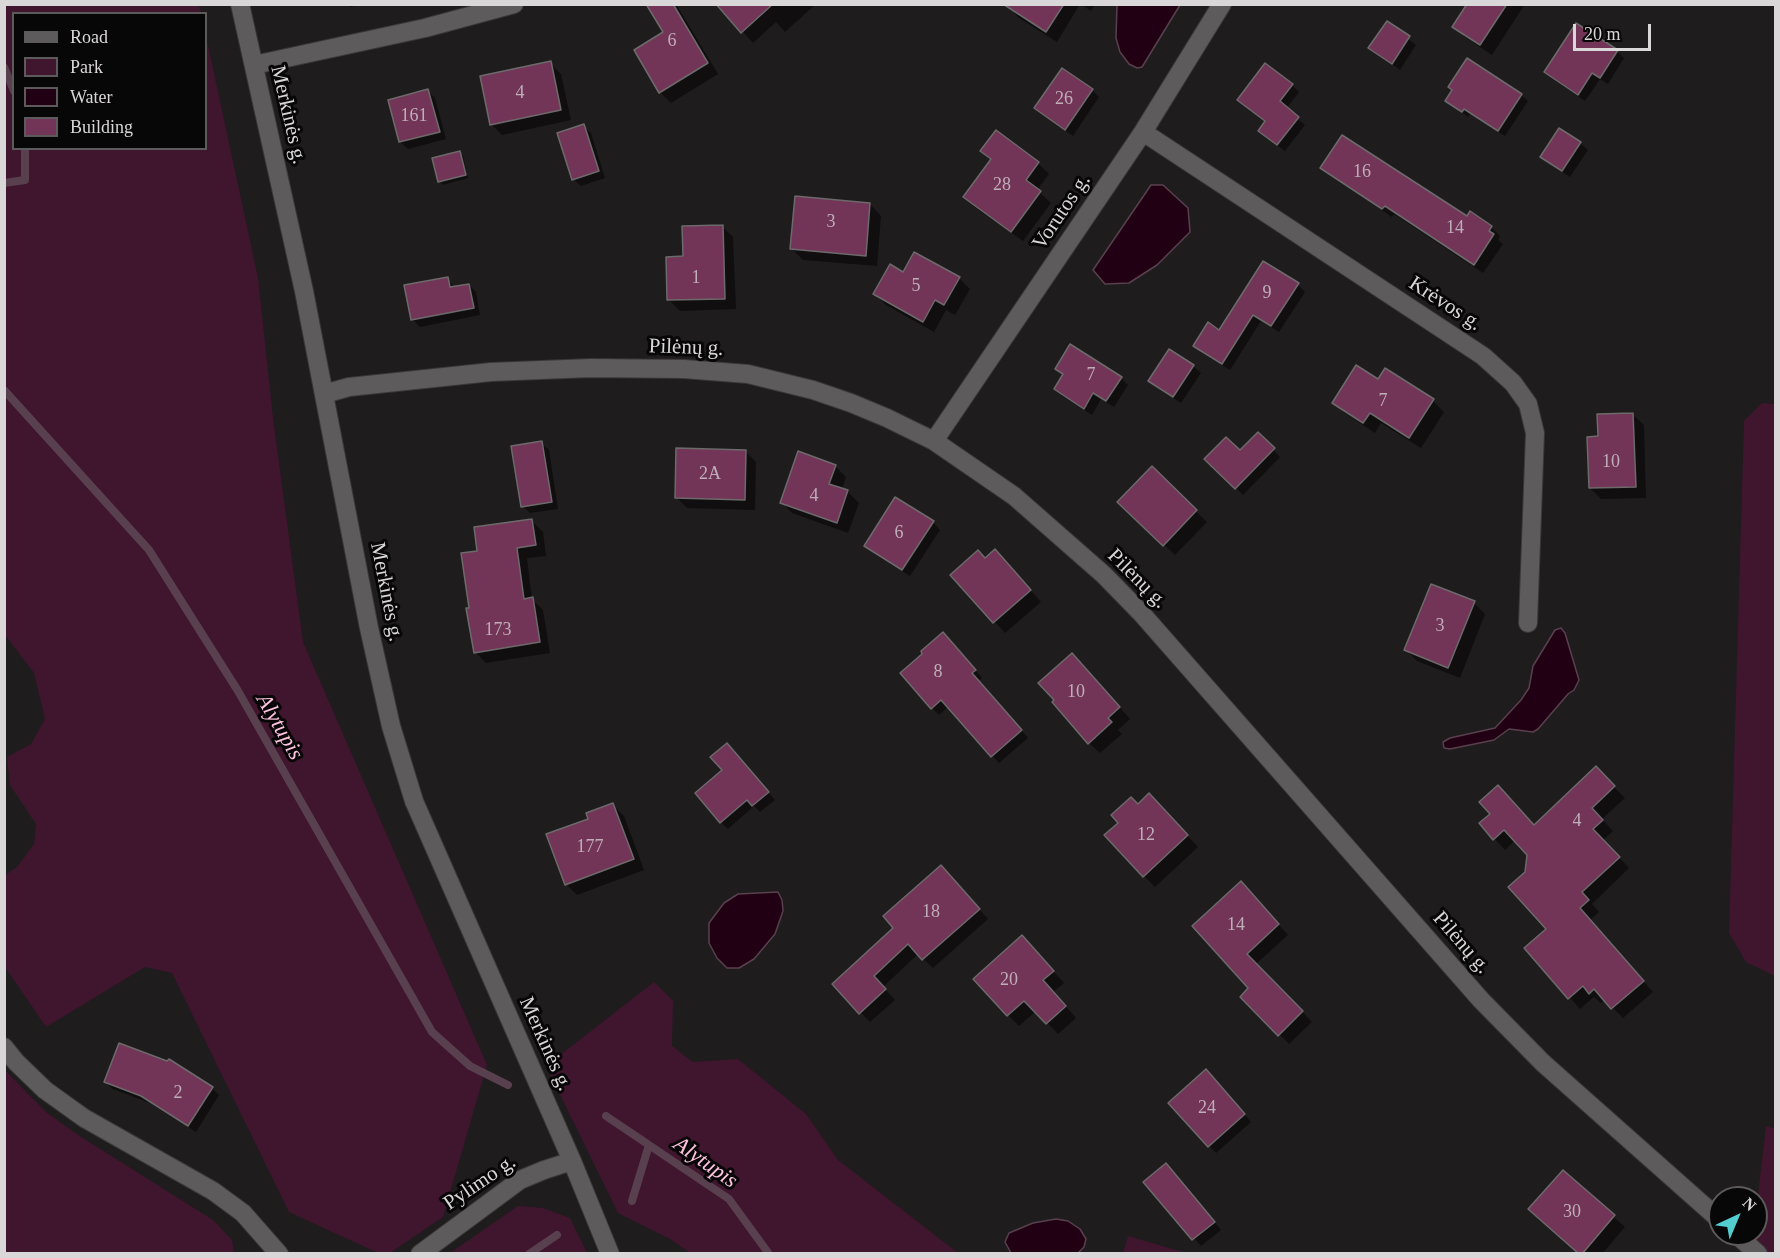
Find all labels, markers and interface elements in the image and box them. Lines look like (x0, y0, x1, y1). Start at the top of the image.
legend (12, 12, 207, 150)
scale bar (1576, 12, 1654, 50)
text: 20 m (1584, 24, 1621, 44)
text: Road (70, 27, 108, 47)
house number: 6 (668, 30, 676, 52)
text: Park (70, 57, 103, 77)
street label: Merkinės g. (264, 63, 312, 167)
house number: 4 (516, 82, 524, 104)
text: Water (70, 87, 113, 107)
house number: 26 (1055, 88, 1073, 110)
house number: 161 (400, 105, 428, 127)
text: Building (70, 117, 133, 137)
house number: 16 (1353, 161, 1371, 183)
street label: Vorutos g. (1028, 169, 1096, 255)
house number: 28 (993, 174, 1011, 196)
house number: 3 (826, 211, 836, 233)
house number: 14 (1446, 217, 1464, 239)
house number: 1 (692, 267, 700, 289)
street label: Krėvos g. (1404, 271, 1486, 337)
house number: 5 (912, 275, 920, 297)
house number: 9 (1262, 282, 1272, 304)
street label: Pilėnų g. (648, 334, 724, 362)
house number: 7 (1086, 364, 1096, 386)
house number: 7 (1378, 390, 1388, 412)
house number: 10 (1602, 451, 1620, 473)
house number: 2A (699, 463, 721, 485)
house number: 4 (810, 485, 818, 507)
house number: 6 (894, 522, 904, 544)
street label: Merkinės g. (364, 540, 408, 644)
street label: Pilėnų g. (1102, 544, 1172, 614)
house number: 3 (1436, 615, 1444, 637)
house number: 173 (484, 619, 512, 641)
house number: 8 (934, 661, 942, 683)
house number: 10 (1067, 681, 1085, 703)
water label: Alytupis (250, 689, 308, 765)
house number: 4 (1572, 810, 1582, 832)
house number: 12 (1137, 824, 1155, 846)
house number: 177 (576, 836, 604, 858)
house number: 18 (922, 901, 940, 923)
street label: Pilėnų g. (1427, 907, 1495, 979)
house number: 14 (1227, 914, 1245, 936)
house number: 20 (1000, 969, 1018, 991)
street label: Merkinės g. (513, 993, 577, 1095)
house number: 2 (174, 1082, 182, 1104)
house number: 24 (1198, 1097, 1216, 1119)
water label: Alytupis (668, 1132, 742, 1194)
street label: Pylimo g. (439, 1150, 521, 1216)
north arrow (1708, 1186, 1768, 1246)
text: N (1739, 1194, 1760, 1214)
house number: 30 (1563, 1201, 1581, 1223)

